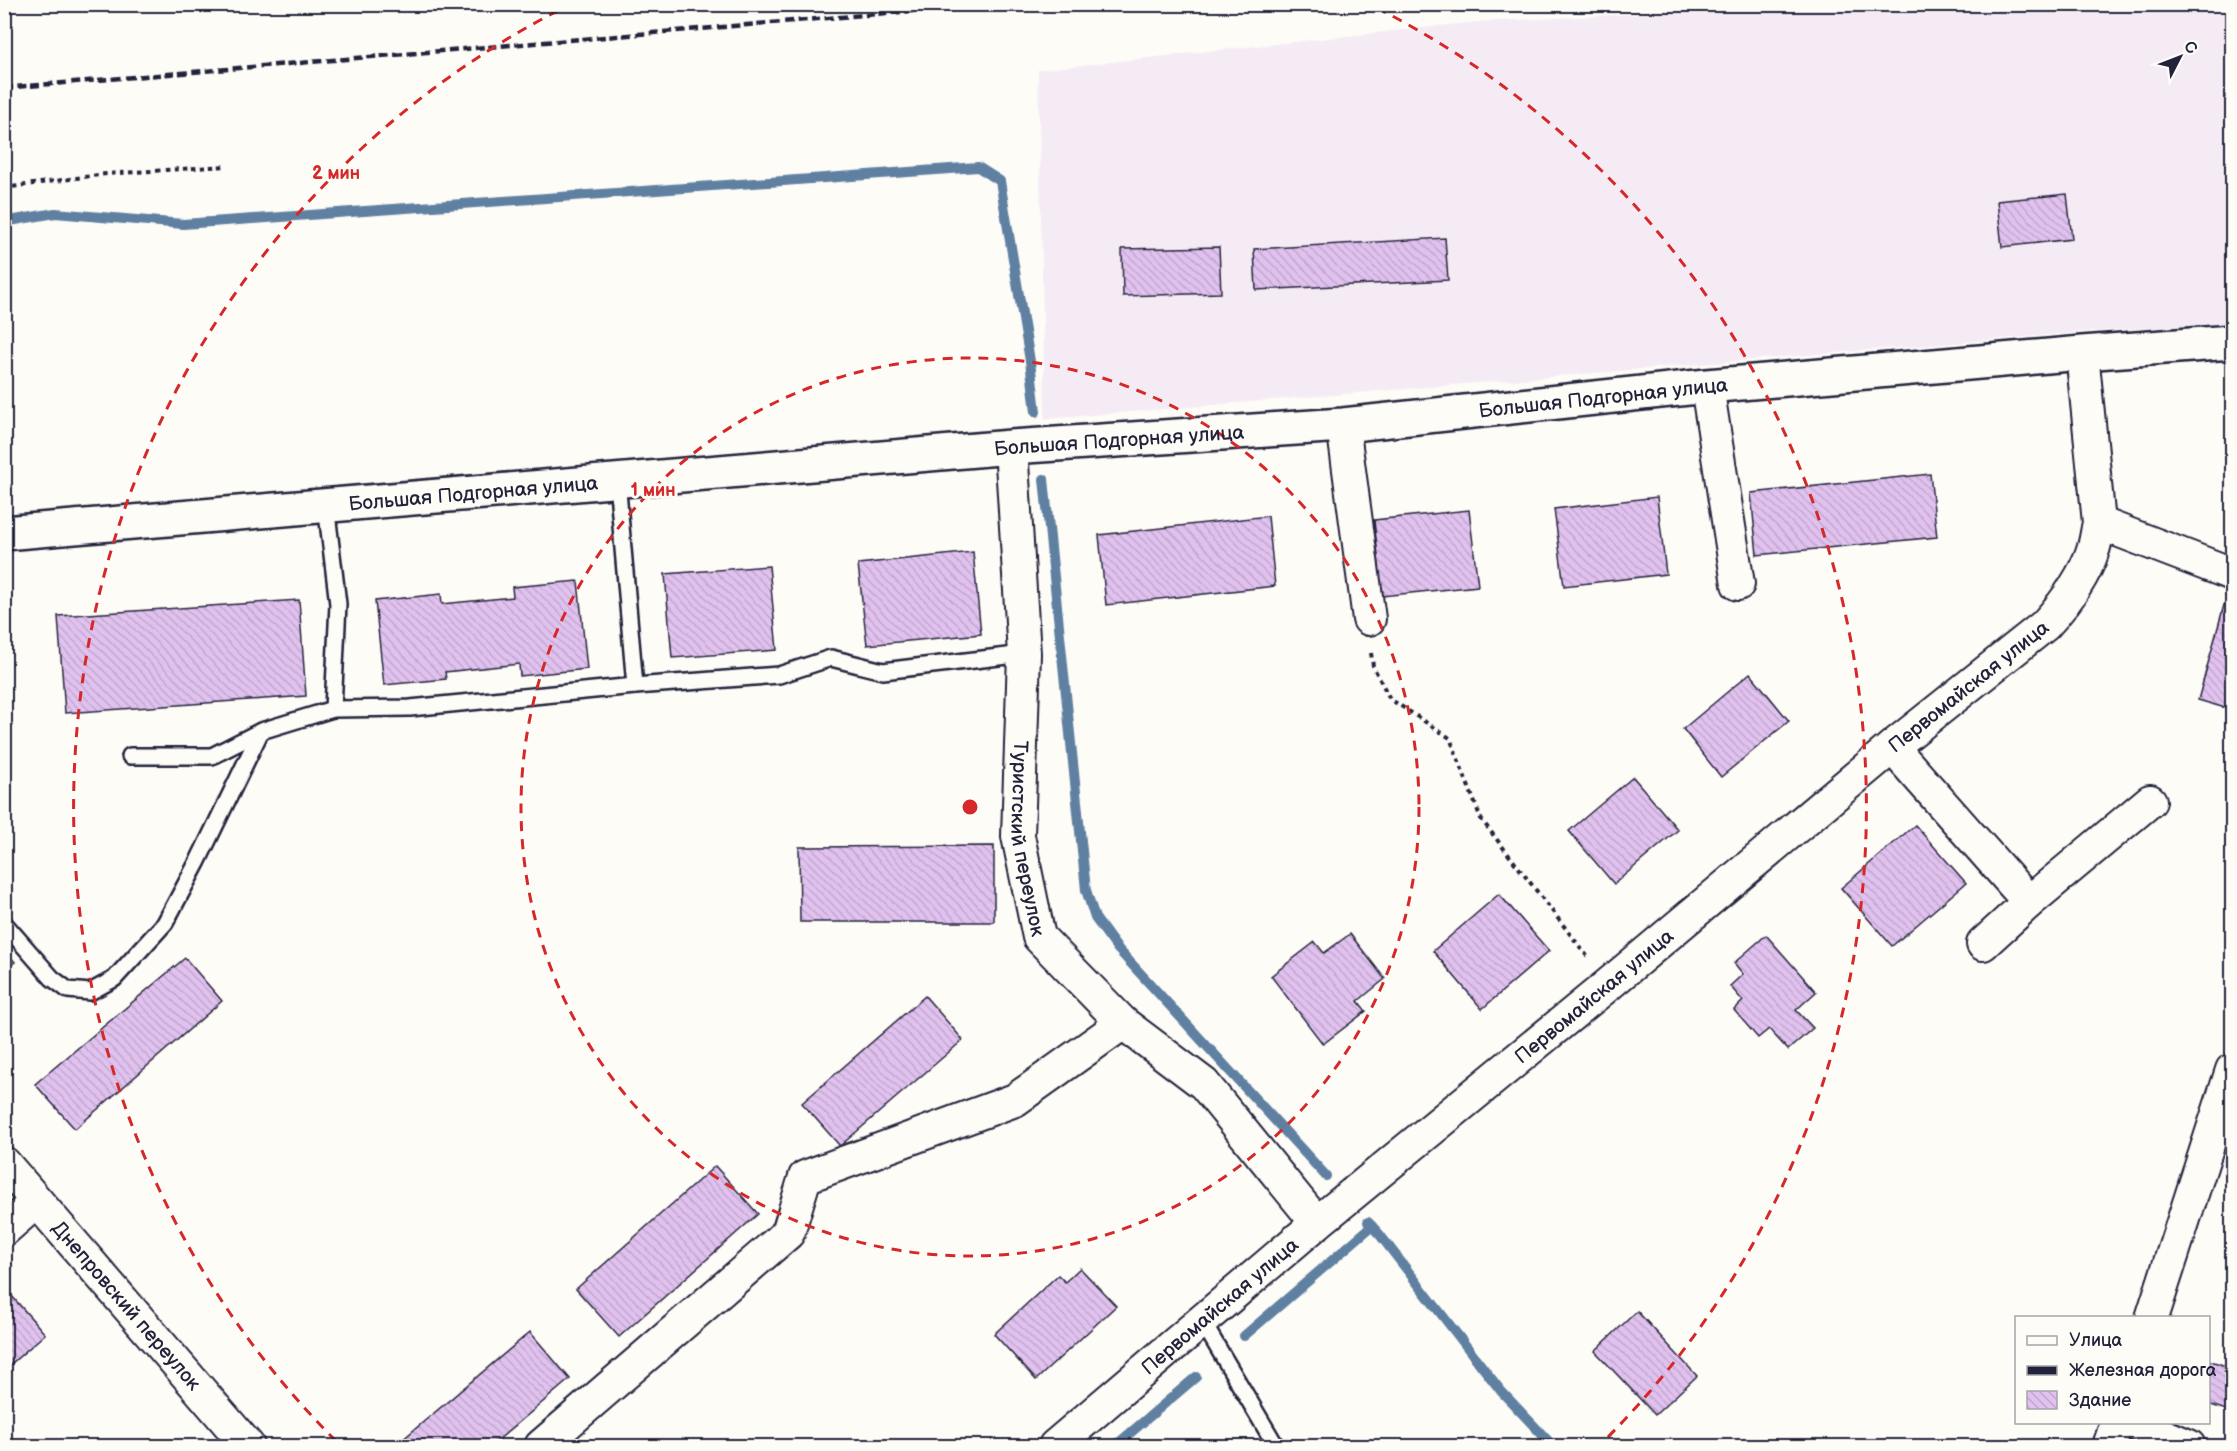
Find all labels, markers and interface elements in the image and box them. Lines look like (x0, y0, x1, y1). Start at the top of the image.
north arrow (2150, 27, 2210, 87)
text: С (2179, 37, 2201, 58)
text: 2 мин (312, 163, 360, 184)
street label: Большая Подгорная улица (1477, 373, 1729, 423)
street label: Большая Подгорная улица (993, 421, 1245, 461)
street label: Большая Подгорная улица (348, 471, 599, 517)
text: 1 мин (631, 480, 675, 501)
street label: Первомайская улица (1884, 616, 2054, 758)
street label: Туристский переулок (1005, 740, 1050, 939)
centre of rings (960, 797, 980, 817)
street label: Первомайская улица (1510, 924, 1679, 1069)
street label: Днепровский переулок (46, 1216, 206, 1396)
street label: Первомайская улица (1137, 1233, 1304, 1380)
legend (2015, 1316, 2210, 1424)
text: Улица (2069, 1330, 2123, 1351)
text: Железная дорога (2069, 1360, 2217, 1381)
text: Здание (2069, 1390, 2131, 1411)

